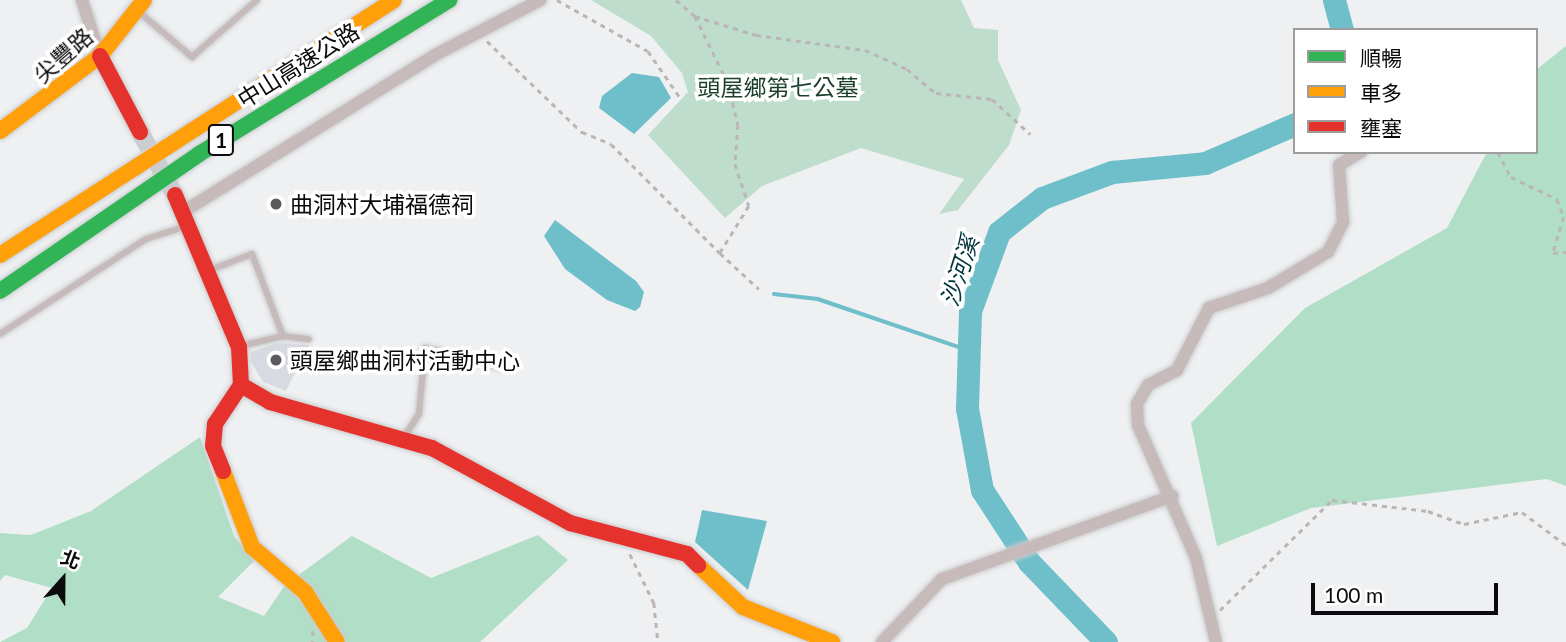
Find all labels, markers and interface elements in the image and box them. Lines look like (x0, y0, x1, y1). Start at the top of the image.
street label: 中山高速公路 (232, 17, 364, 113)
street label: 尖豐路 (28, 22, 98, 88)
legend (1293, 28, 1538, 154)
text: 順暢 (1360, 45, 1402, 70)
park label: 頭屋鄉第七公墓 (698, 73, 858, 101)
text: 車多 (1360, 80, 1402, 105)
text: 壅塞 (1360, 115, 1402, 140)
road number: 1 (207, 122, 235, 158)
place label: 曲洞村大埔福德祠 (290, 190, 474, 218)
marker: 曲洞村大埔福德祠 (268, 196, 284, 212)
water label: 沙河溪 (934, 232, 984, 310)
place label: 頭屋鄉曲洞村活動中心 (290, 346, 520, 374)
marker: 頭屋鄉曲洞村活動中心 (268, 352, 284, 368)
north arrow (28, 544, 98, 614)
text: 北 (58, 545, 84, 573)
scale bar (1314, 568, 1501, 612)
text: 100 m (1324, 582, 1383, 607)

